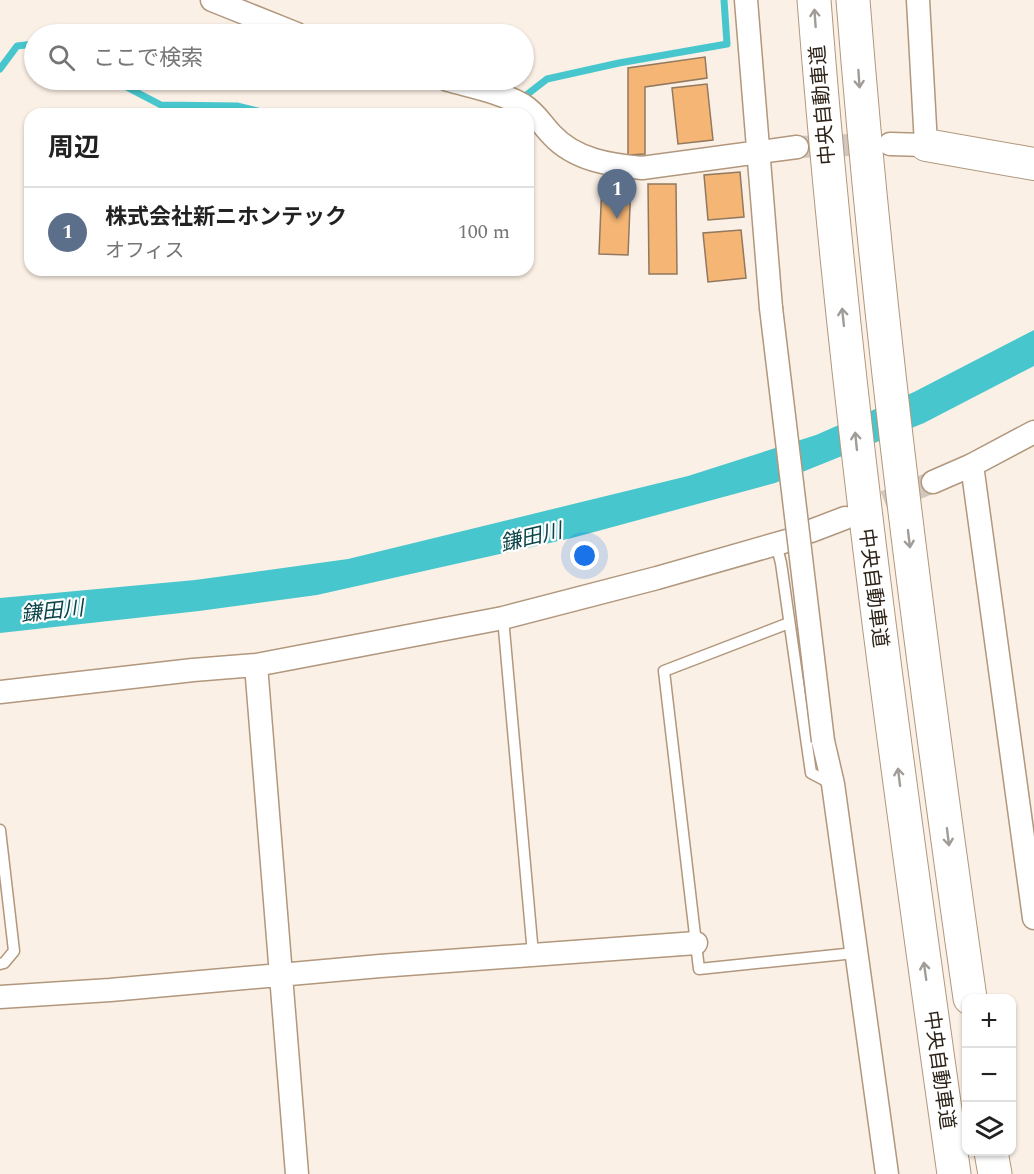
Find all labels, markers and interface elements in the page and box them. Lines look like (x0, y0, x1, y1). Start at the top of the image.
one-way arrow (809, 8, 820, 28)
search box (24, 24, 534, 90)
icon: search (45, 41, 78, 74)
text: ここで検索 (93, 42, 203, 75)
street label: 中央自動車道 (803, 44, 843, 166)
one-way arrow (854, 69, 865, 89)
text: 周辺 (48, 128, 100, 168)
pin: 1 (598, 170, 636, 219)
text: 株式会社新ニホンテック (105, 201, 347, 234)
text: 1 (62, 217, 73, 247)
text: 100 m (458, 217, 510, 247)
text: オフィス (105, 236, 185, 266)
one-way arrow (837, 307, 848, 327)
one-way arrow (850, 432, 861, 452)
water label: 鎌田川 (497, 515, 567, 561)
street label: 中央自動車道 (851, 527, 895, 650)
one-way arrow (903, 529, 914, 549)
your location (570, 541, 599, 570)
water label: 鎌田川 (19, 593, 87, 631)
one-way arrow (893, 768, 904, 788)
one-way arrow (942, 827, 953, 846)
one-way arrow (920, 961, 931, 981)
map controls (962, 994, 1016, 1156)
button: + (962, 994, 1016, 1048)
street label: 中央自動車道 (916, 1009, 962, 1132)
button: − (962, 1048, 1016, 1102)
button: layers (962, 1102, 1016, 1156)

